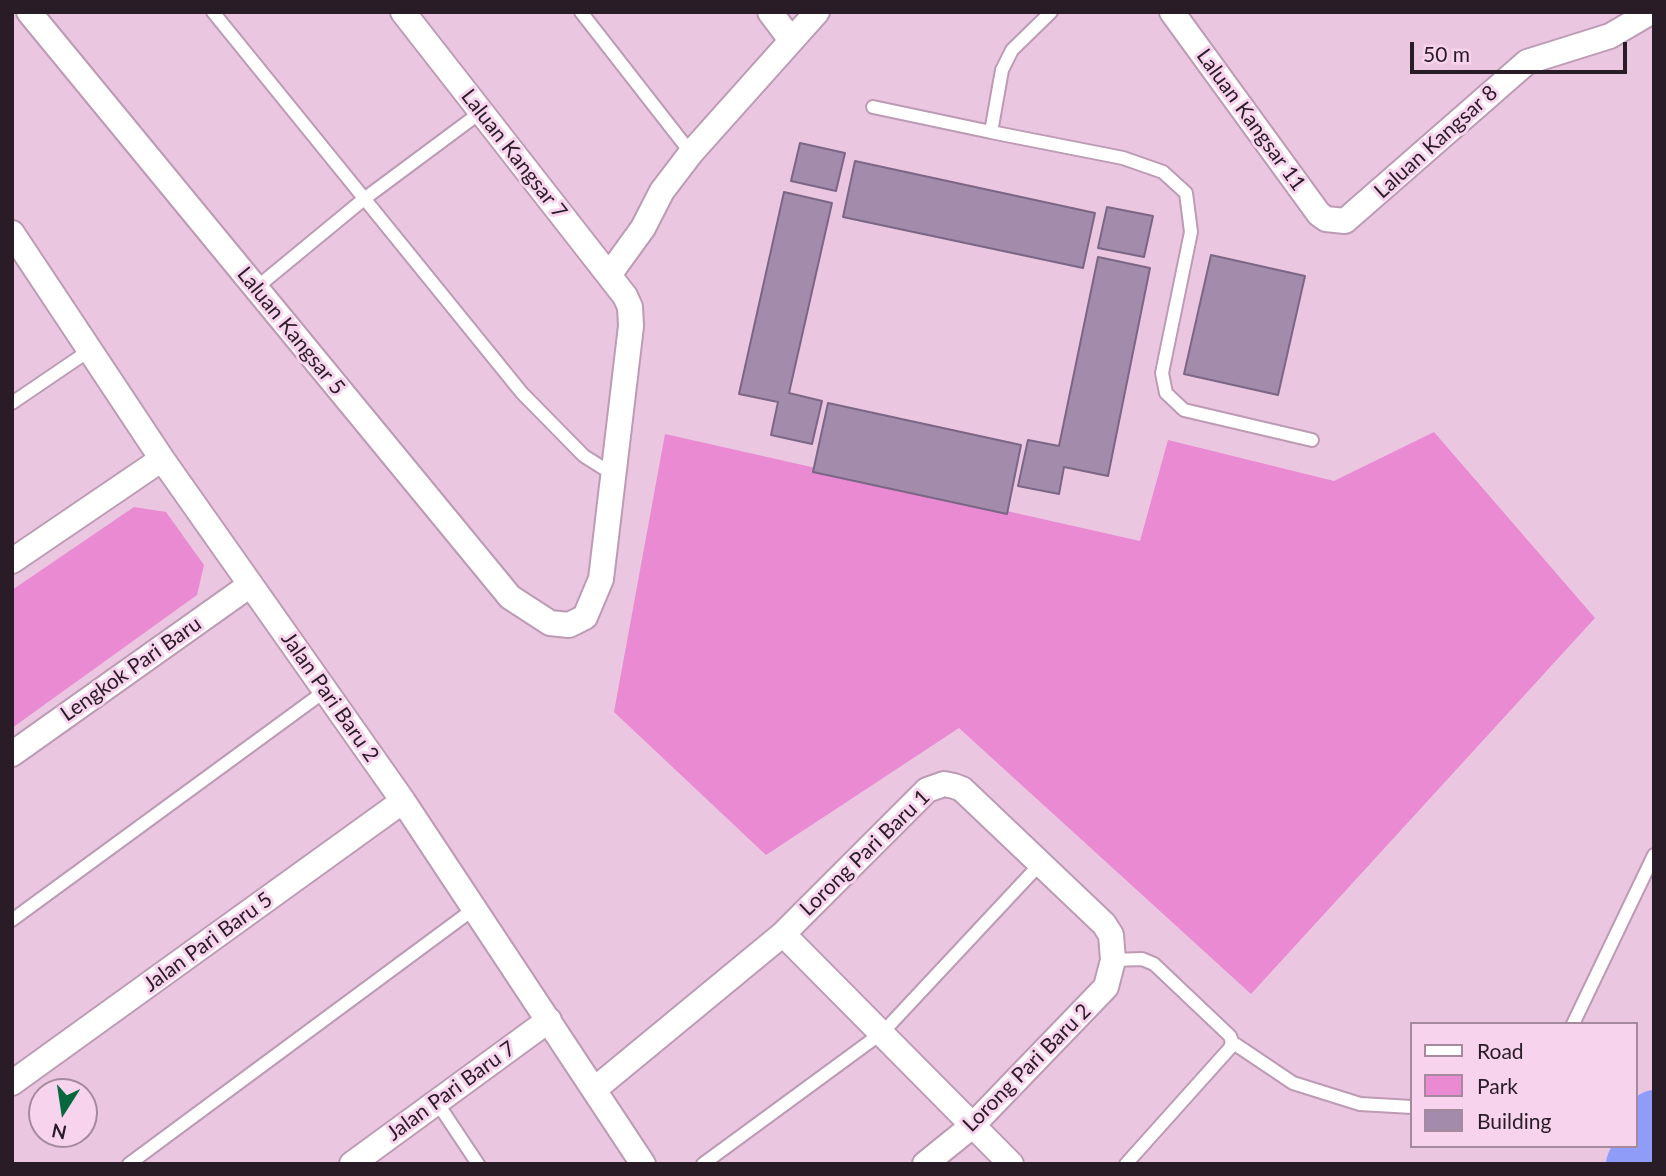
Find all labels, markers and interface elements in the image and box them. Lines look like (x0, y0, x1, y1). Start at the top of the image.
scale bar (1414, 28, 1631, 72)
text: 50 m (1423, 41, 1470, 66)
street label: Laluan Kangsar 11 (1191, 44, 1311, 196)
street label: Laluan Kangsar 8 (1369, 80, 1503, 204)
street label: Laluan Kangsar 7 (456, 84, 572, 224)
street label: Laluan Kangsar 5 (232, 262, 350, 400)
street label: Lengkok Pari Baru (56, 611, 206, 727)
street label: Jalan Pari Baru 2 (276, 627, 384, 767)
street label: Lorong Pari Baru 1 (795, 785, 935, 921)
street label: Jalan Pari Baru 5 (139, 887, 277, 997)
street label: Lorong Pari Baru 2 (958, 999, 1096, 1137)
legend (1410, 1022, 1638, 1148)
street label: Jalan Pari Baru 7 (382, 1036, 520, 1146)
text: Road (1477, 1038, 1524, 1063)
text: Park (1477, 1073, 1518, 1098)
north arrow (28, 1078, 98, 1148)
text: Building (1477, 1108, 1552, 1133)
text: N (49, 1119, 69, 1145)

